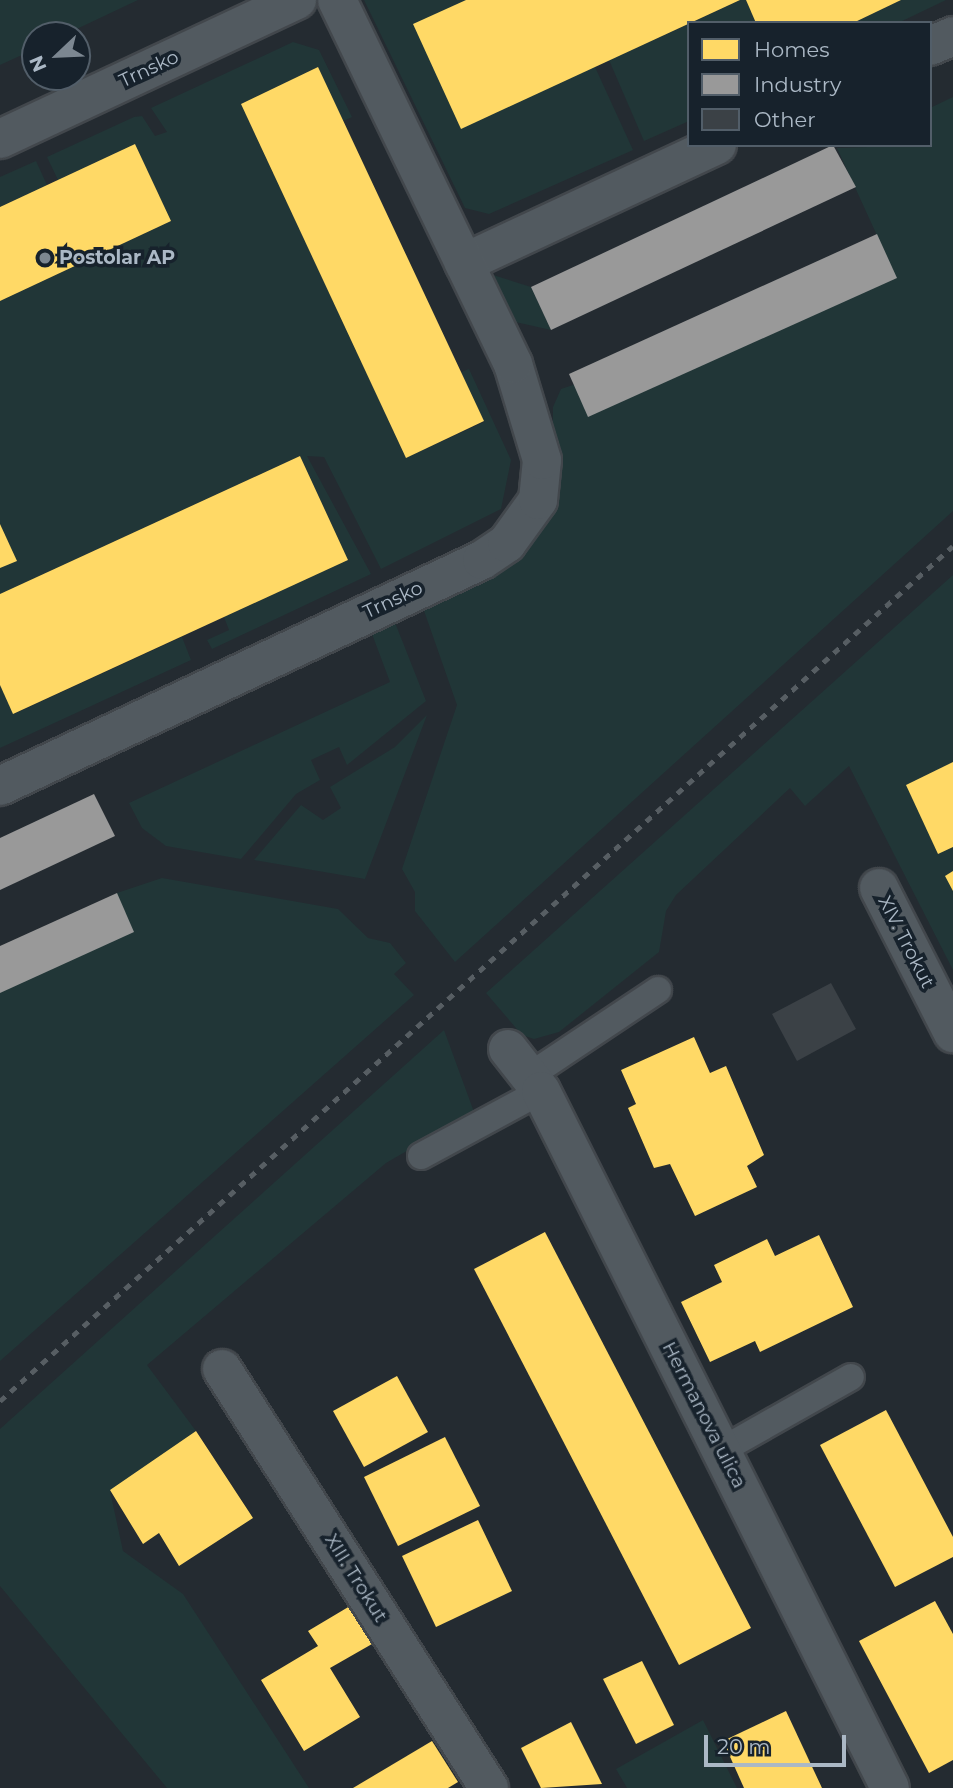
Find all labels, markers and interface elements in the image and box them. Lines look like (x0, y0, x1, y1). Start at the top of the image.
north arrow (21, 21, 91, 91)
legend (687, 21, 932, 147)
text: Homes (754, 37, 829, 62)
street label: Trnsko (116, 45, 182, 93)
text: N (24, 52, 52, 75)
text: Industry (754, 72, 841, 97)
text: Other (754, 107, 816, 132)
place label: Postolar AP (59, 247, 175, 269)
marker: Postolar AP (37, 250, 53, 266)
street label: Trnsko (360, 576, 426, 624)
street label: XIV. Trokut (873, 892, 939, 992)
street label: Hermanova ulica (657, 1338, 751, 1492)
street label: XIII. Trokut (320, 1530, 392, 1626)
scale bar (708, 1722, 850, 1766)
text: 20 m (717, 1734, 771, 1759)

